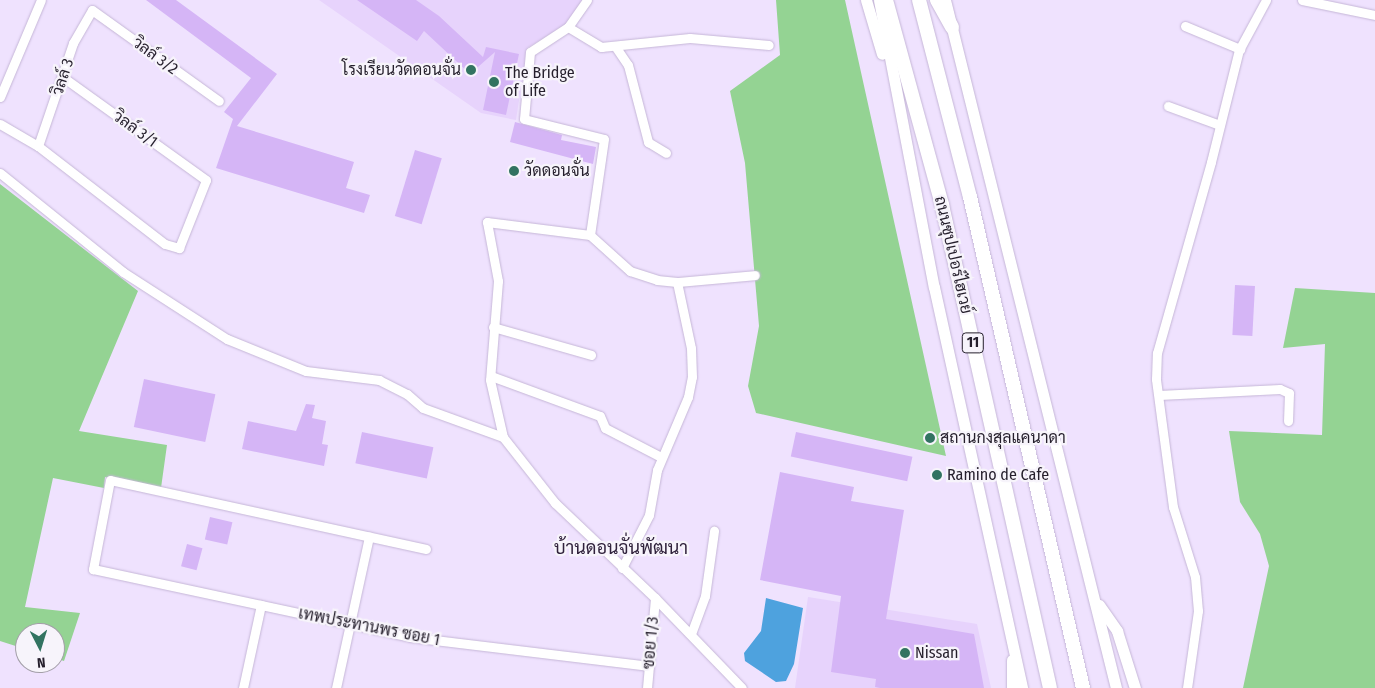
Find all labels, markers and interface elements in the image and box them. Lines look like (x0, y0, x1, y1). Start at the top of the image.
street label: วิลล์ 3/2 (129, 33, 181, 79)
street label: วิลล์ 3 (48, 56, 78, 98)
place label: โรงเรียนวัดดอนจั่น (342, 60, 461, 80)
place label: The Bridge of Life (505, 63, 575, 101)
marker: โรงเรียนวัดดอนจั่น (465, 64, 477, 76)
marker: The Bridge of Life (487, 75, 501, 89)
street label: วิลล์ 3/1 (109, 106, 161, 152)
place label: วัดดอนจั่น (524, 161, 590, 181)
marker: วัดดอนจั่น (508, 165, 520, 177)
street label: ถนนซุปเปอร์ไฮเวย์ (930, 194, 976, 316)
road number: 11 (962, 330, 984, 356)
place label: สถานกงสุลแคนาดา (940, 428, 1066, 448)
marker: สถานกงสุลแคนาดา (924, 432, 936, 444)
place label: Ramino de Cafe (947, 465, 1049, 485)
marker: Ramino de Cafe (931, 469, 943, 481)
district label: บ้านดอนจั่นพัฒนา (554, 537, 688, 559)
street label: เทพประทานพร ซอย 1 (297, 604, 441, 650)
street label: ซอย 1/3 (639, 616, 663, 670)
north arrow (15, 623, 65, 673)
place label: Nissan (915, 643, 958, 663)
marker: Nissan (899, 647, 911, 659)
text: N (36, 654, 46, 671)

